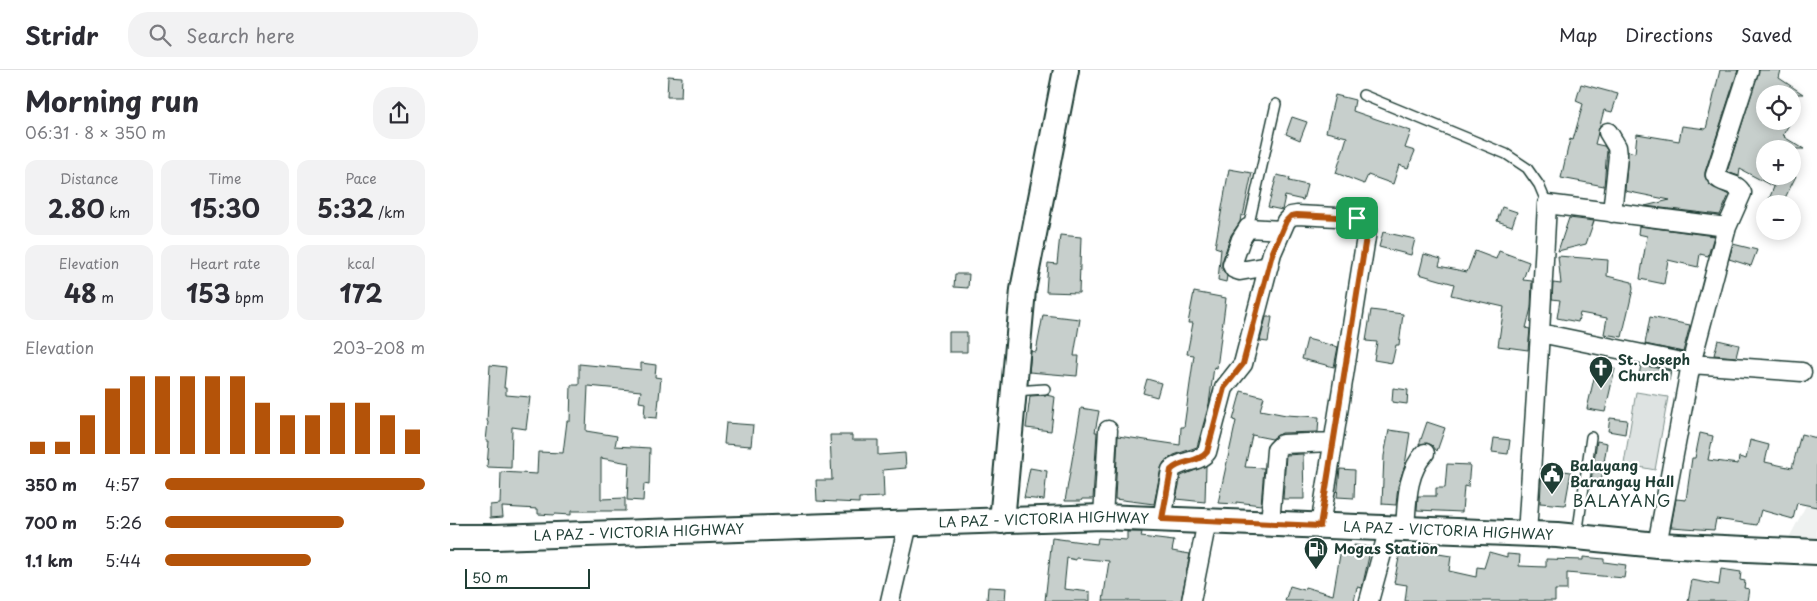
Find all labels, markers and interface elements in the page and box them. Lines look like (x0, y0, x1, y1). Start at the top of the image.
search box (128, 12, 478, 57)
text: Stridr (25, 17, 98, 53)
icon: search (146, 21, 174, 49)
text: Search here (186, 21, 295, 49)
text: Map (1559, 21, 1597, 48)
text: Directions (1625, 21, 1713, 48)
text: Saved (1741, 21, 1792, 48)
text: Morning run (25, 79, 199, 122)
map controls (1756, 85, 1801, 240)
button: locate (1756, 85, 1801, 130)
button: share (373, 87, 425, 139)
text: 06:31 · 8 × 350 m (25, 120, 166, 144)
button: + (1756, 140, 1801, 185)
text: Distance (60, 168, 118, 189)
text: Time (208, 168, 242, 189)
text: Pace (345, 168, 377, 189)
text: 2.80 (48, 189, 105, 227)
text: 15:30 (190, 189, 260, 227)
text: 5:32 (317, 189, 374, 227)
button: − (1756, 195, 1801, 240)
pin (1336, 197, 1378, 239)
text: km (105, 202, 130, 223)
text: /km (374, 202, 405, 223)
icon: arrive (1343, 204, 1371, 232)
text: Elevation (59, 253, 119, 274)
text: Heart rate (190, 253, 260, 274)
text: kcal (347, 253, 375, 274)
text: 48 (64, 274, 97, 312)
text: 153 (186, 274, 230, 312)
text: 172 (339, 274, 383, 312)
text: m (97, 287, 114, 308)
text: bpm (230, 287, 264, 308)
text: Elevation (25, 335, 94, 359)
text: 203–208 m (332, 335, 425, 359)
place label: St. Joseph Church (1618, 349, 1690, 386)
church icon: St. Joseph Church (1588, 355, 1614, 389)
place label: Balayang Barangay Hall (1570, 455, 1674, 492)
public building icon: Balayang Barangay Hall (1539, 461, 1565, 495)
text: 350 m (25, 472, 77, 496)
text: 4:57 (105, 472, 139, 496)
district label: BALAYANG (1573, 488, 1671, 512)
street label: LA PAZ - VICTORIA HIGHWAY (938, 506, 1150, 532)
text: 700 m (25, 510, 77, 534)
text: 5:26 (105, 510, 142, 534)
street label: LA PAZ - VICTORIA HIGHWAY (1343, 516, 1554, 545)
street label: LA PAZ - VICTORIA HIGHWAY (533, 518, 745, 546)
fuel station icon: Mogas Station (1303, 536, 1329, 570)
place label: Mogas Station (1334, 538, 1438, 559)
text: 1.1 km (25, 548, 73, 572)
text: 5:44 (105, 548, 141, 572)
scale bar (465, 566, 590, 589)
text: 50 m (472, 567, 508, 588)

